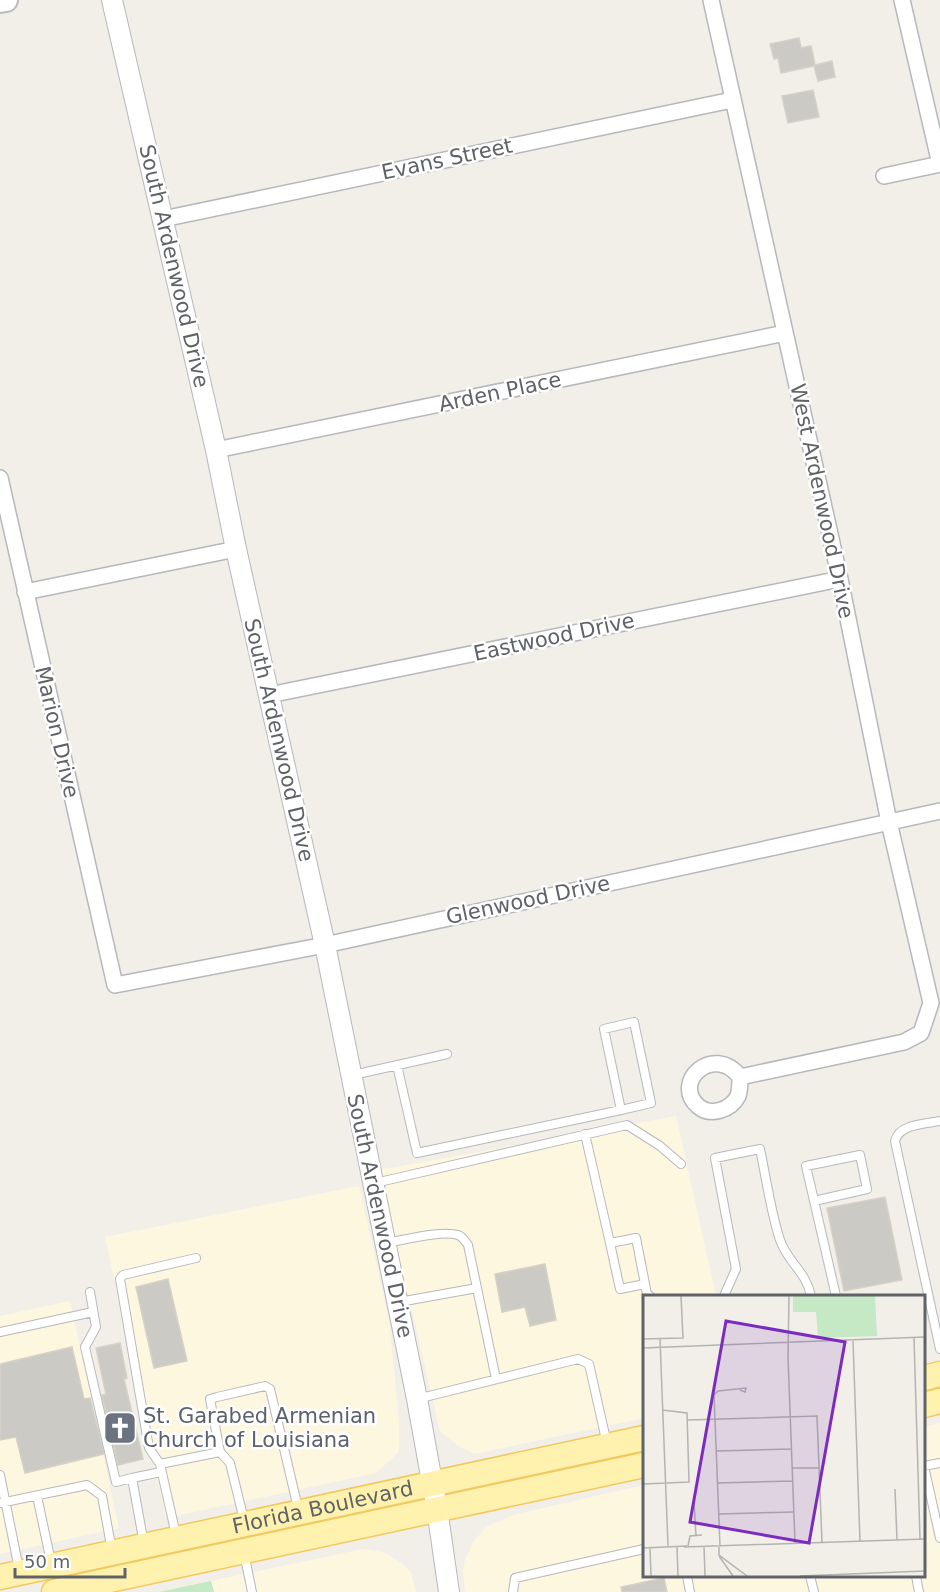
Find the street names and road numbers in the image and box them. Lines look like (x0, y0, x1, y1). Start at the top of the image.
street label: Evans Street (379, 133, 515, 185)
street label: South Ardenwood Drive (134, 142, 214, 390)
street label: Arden Place (437, 367, 563, 417)
street label: West Ardenwood Drive (785, 381, 859, 621)
street label: Eastwood Drive (471, 608, 637, 666)
street label: South Ardenwood Drive (239, 616, 319, 864)
street label: Marion Drive (30, 664, 84, 800)
street label: Glenwood Drive (444, 871, 612, 929)
street label: South Ardenwood Drive (342, 1092, 418, 1340)
street label: Florida Boulevard (230, 1476, 415, 1539)

